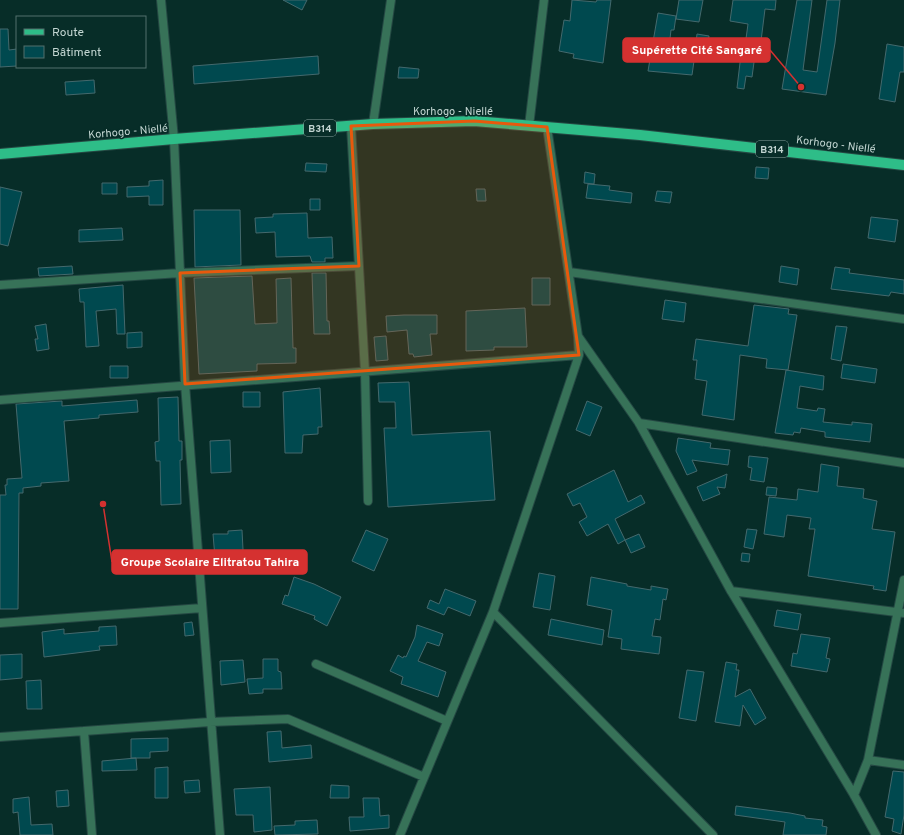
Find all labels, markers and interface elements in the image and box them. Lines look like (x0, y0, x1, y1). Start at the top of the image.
legend (16, 16, 146, 68)
text: Route (52, 25, 84, 41)
callout: Supérette Cité Sangaré (623, 38, 770, 62)
text: Supérette Cité Sangaré (632, 43, 762, 59)
text: Bâtiment (52, 45, 102, 61)
street label: Korhogo - Niellé (413, 105, 493, 119)
road number: B314 (304, 120, 336, 136)
street label: Korhogo - Niellé (88, 122, 169, 142)
street label: Korhogo - Niellé (795, 133, 877, 157)
road number: B314 (756, 141, 788, 157)
callout: Groupe Scolaire Elitratou Tahira (112, 550, 307, 574)
text: Groupe Scolaire Elitratou Tahira (121, 555, 299, 571)

